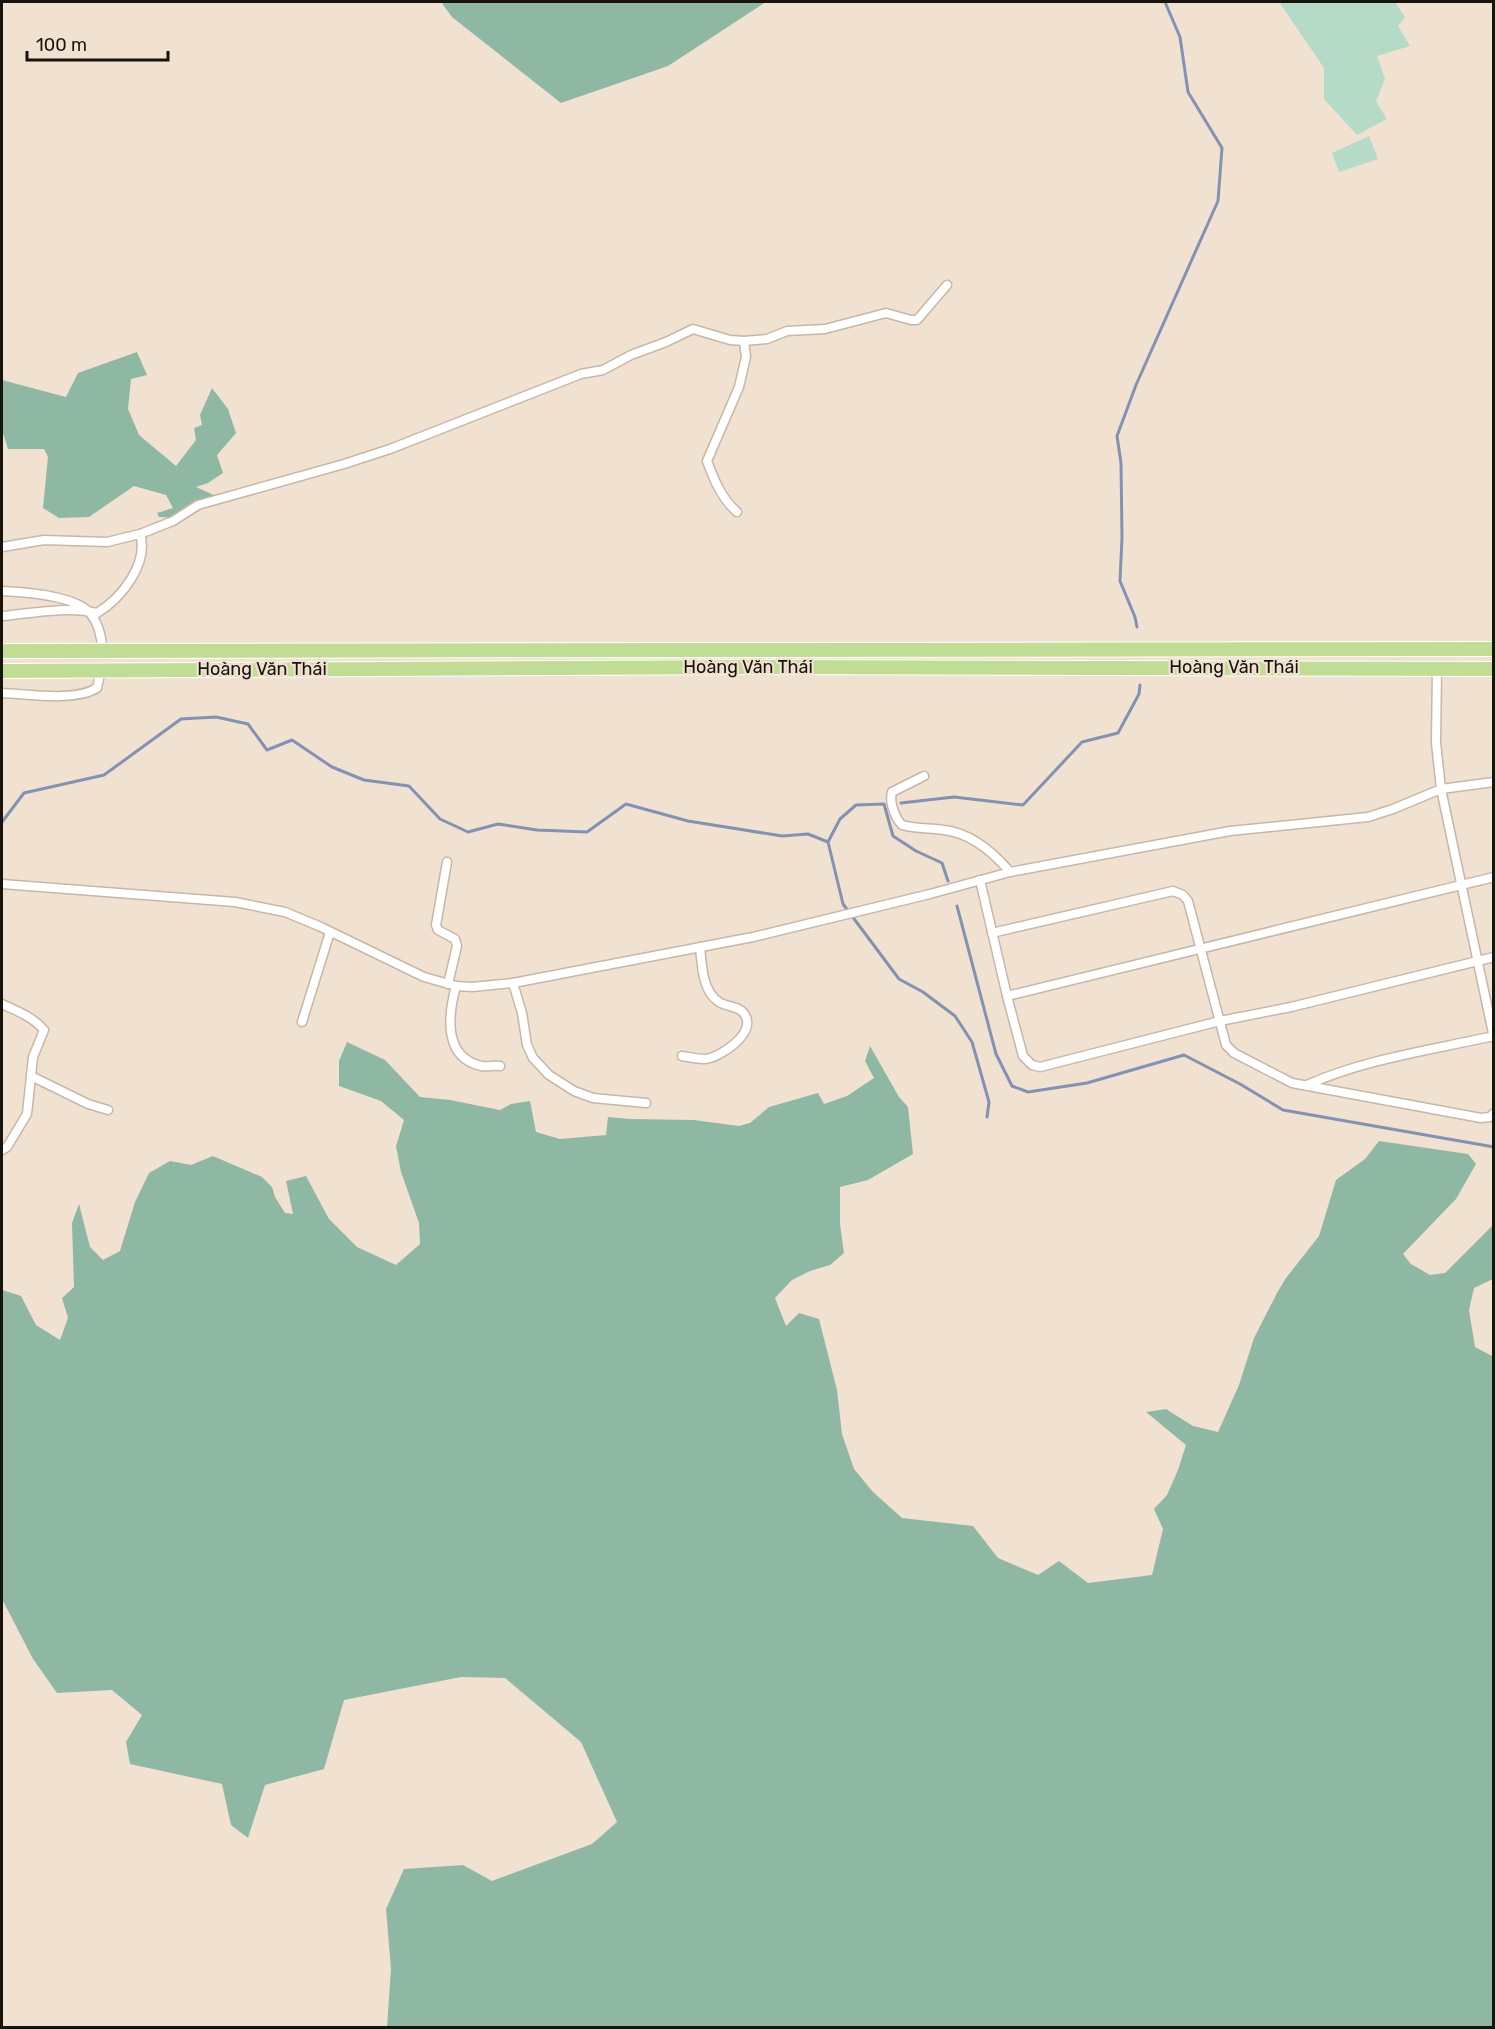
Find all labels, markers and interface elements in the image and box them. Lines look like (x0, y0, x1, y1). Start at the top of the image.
scale bar (27, 24, 168, 62)
text: 100 m (36, 34, 87, 56)
street label: Hoàng Văn Thái (683, 656, 813, 678)
street label: Hoàng Văn Thái (1169, 656, 1299, 678)
street label: Hoàng Văn Thái (197, 658, 327, 680)

